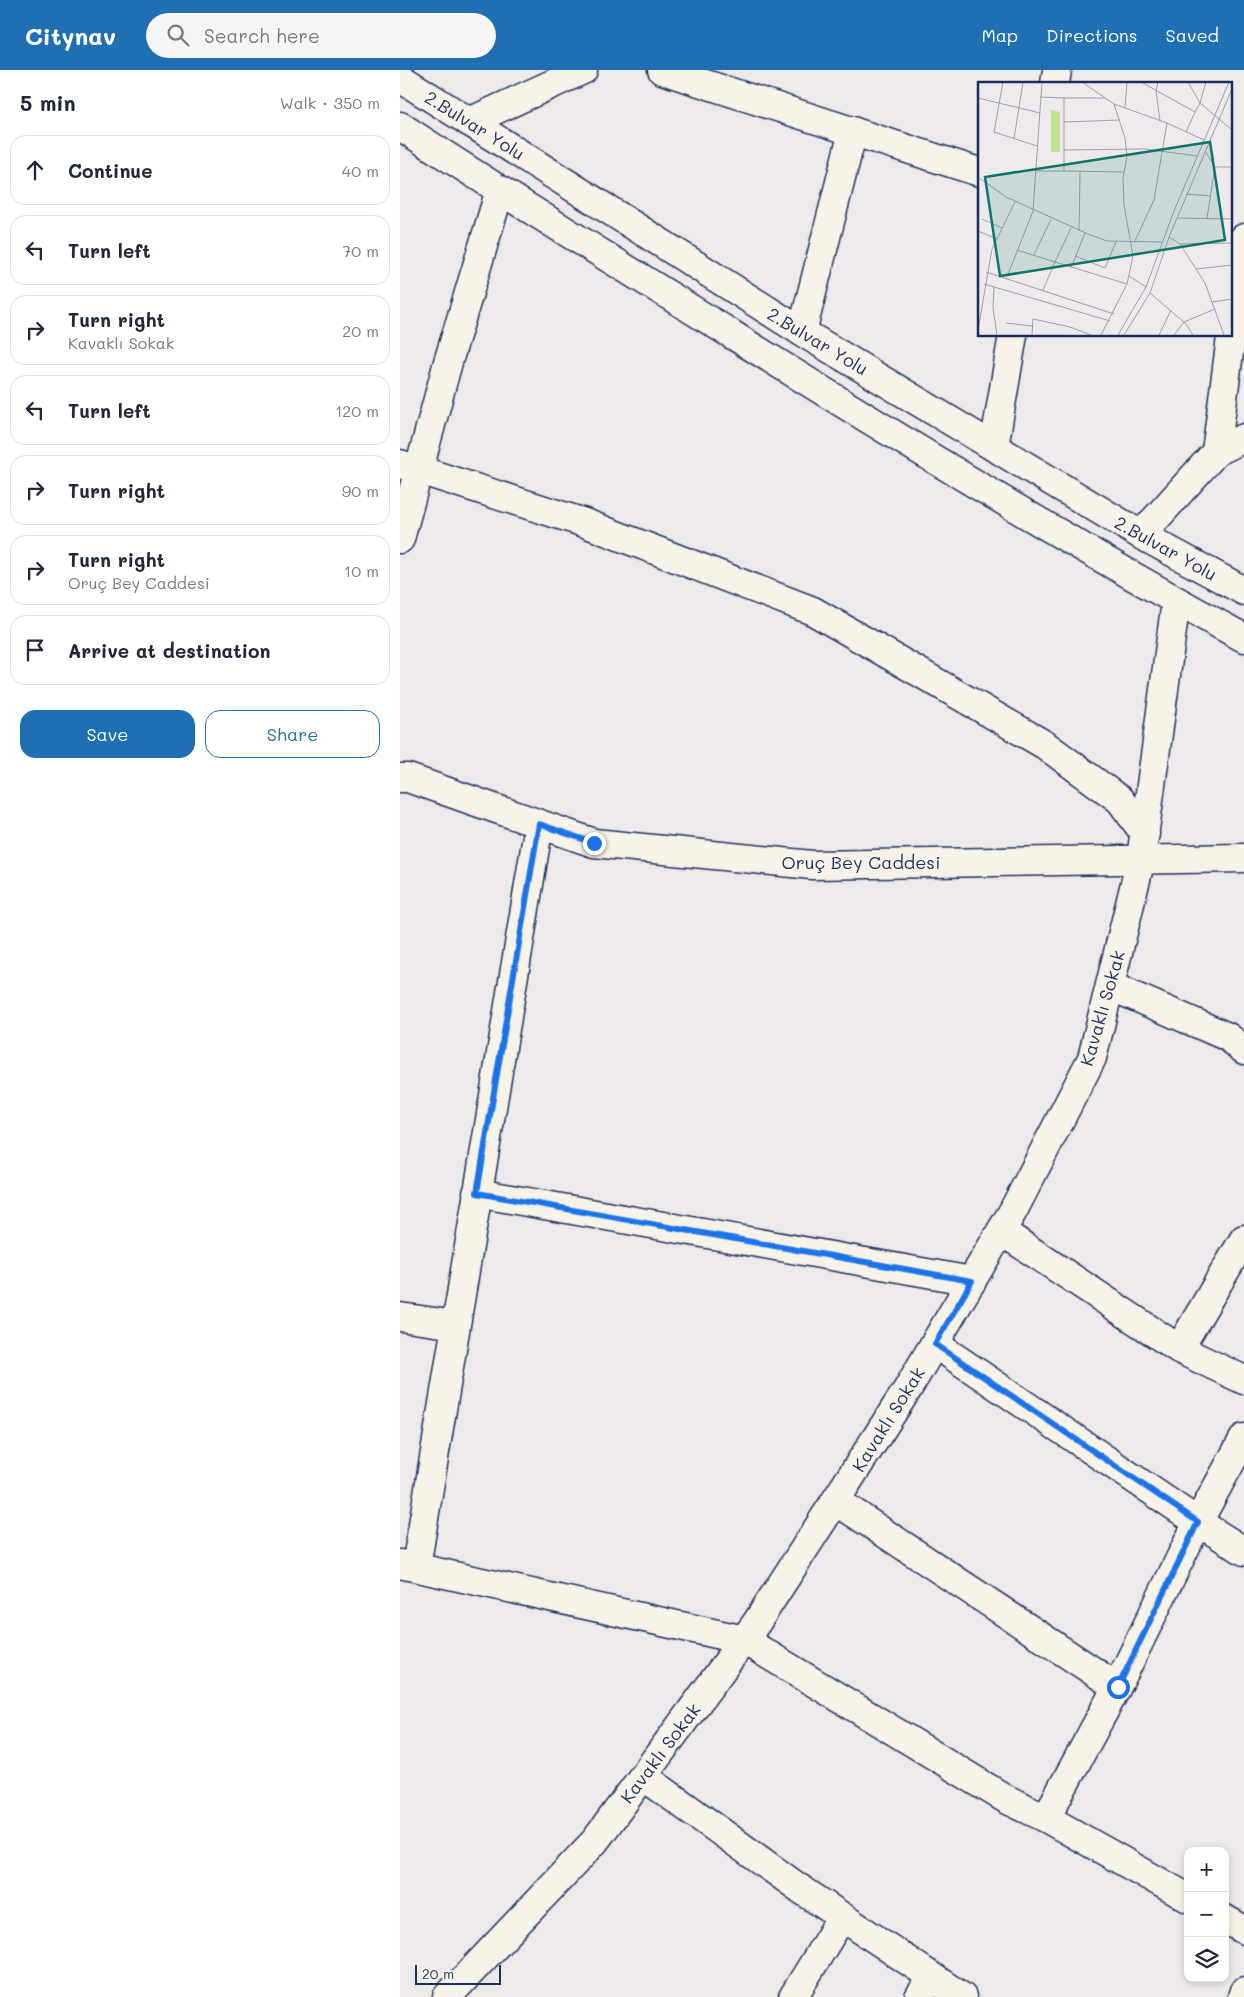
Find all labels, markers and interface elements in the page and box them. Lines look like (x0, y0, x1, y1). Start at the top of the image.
search box (146, 13, 496, 58)
text: Citynav (25, 20, 116, 51)
icon: search (164, 21, 192, 49)
text: Search here (204, 23, 320, 48)
text: Map (981, 23, 1018, 47)
text: Directions (1046, 23, 1138, 47)
text: Saved (1166, 23, 1219, 47)
inset map (978, 82, 1232, 336)
street label: 2.Bulvar Yolu (421, 85, 529, 165)
text: 5 min (20, 89, 76, 116)
text: Walk · 350 m (280, 92, 380, 113)
icon: ahead (21, 156, 49, 184)
text: Continue (68, 158, 153, 183)
text: 40 m (342, 160, 379, 181)
icon: left (21, 236, 49, 264)
text: Turn left (68, 238, 151, 263)
text: 70 m (342, 240, 379, 261)
street label: 2.Bulvar Yolu (763, 302, 873, 380)
text: Turn right (68, 307, 165, 332)
icon: right (21, 316, 49, 344)
text: 20 m (342, 320, 379, 341)
text: Kavaklı Sokak (68, 332, 174, 353)
icon: left (21, 396, 49, 424)
text: Turn left (68, 398, 151, 423)
text: 120 m (335, 400, 379, 421)
icon: right (21, 476, 49, 504)
text: Turn right (68, 478, 165, 503)
text: 90 m (342, 480, 379, 501)
street label: 2.Bulvar Yolu (1111, 510, 1221, 586)
text: Turn right (68, 547, 165, 572)
icon: right (21, 556, 49, 584)
text: 10 m (344, 560, 379, 581)
text: Oruç Bey Caddesi (68, 572, 210, 593)
icon: arrive (21, 636, 49, 664)
text: Arrive at destination (68, 638, 271, 663)
button: Save (20, 710, 195, 758)
button: Share (205, 710, 380, 758)
route end (583, 832, 606, 855)
street label: Oruç Bey Caddesi (781, 850, 941, 874)
street label: Kavaklı Sokak (1074, 947, 1130, 1069)
street label: Kavaklı Sokak (846, 1362, 930, 1476)
route start (1107, 1676, 1130, 1699)
street label: Kavaklı Sokak (614, 1698, 706, 1808)
map controls (1184, 1847, 1229, 1982)
button: + (1184, 1847, 1229, 1892)
button: − (1184, 1892, 1229, 1937)
button: layers (1184, 1937, 1229, 1982)
scale bar (415, 1962, 501, 1985)
text: 20 m (422, 1964, 454, 1983)

